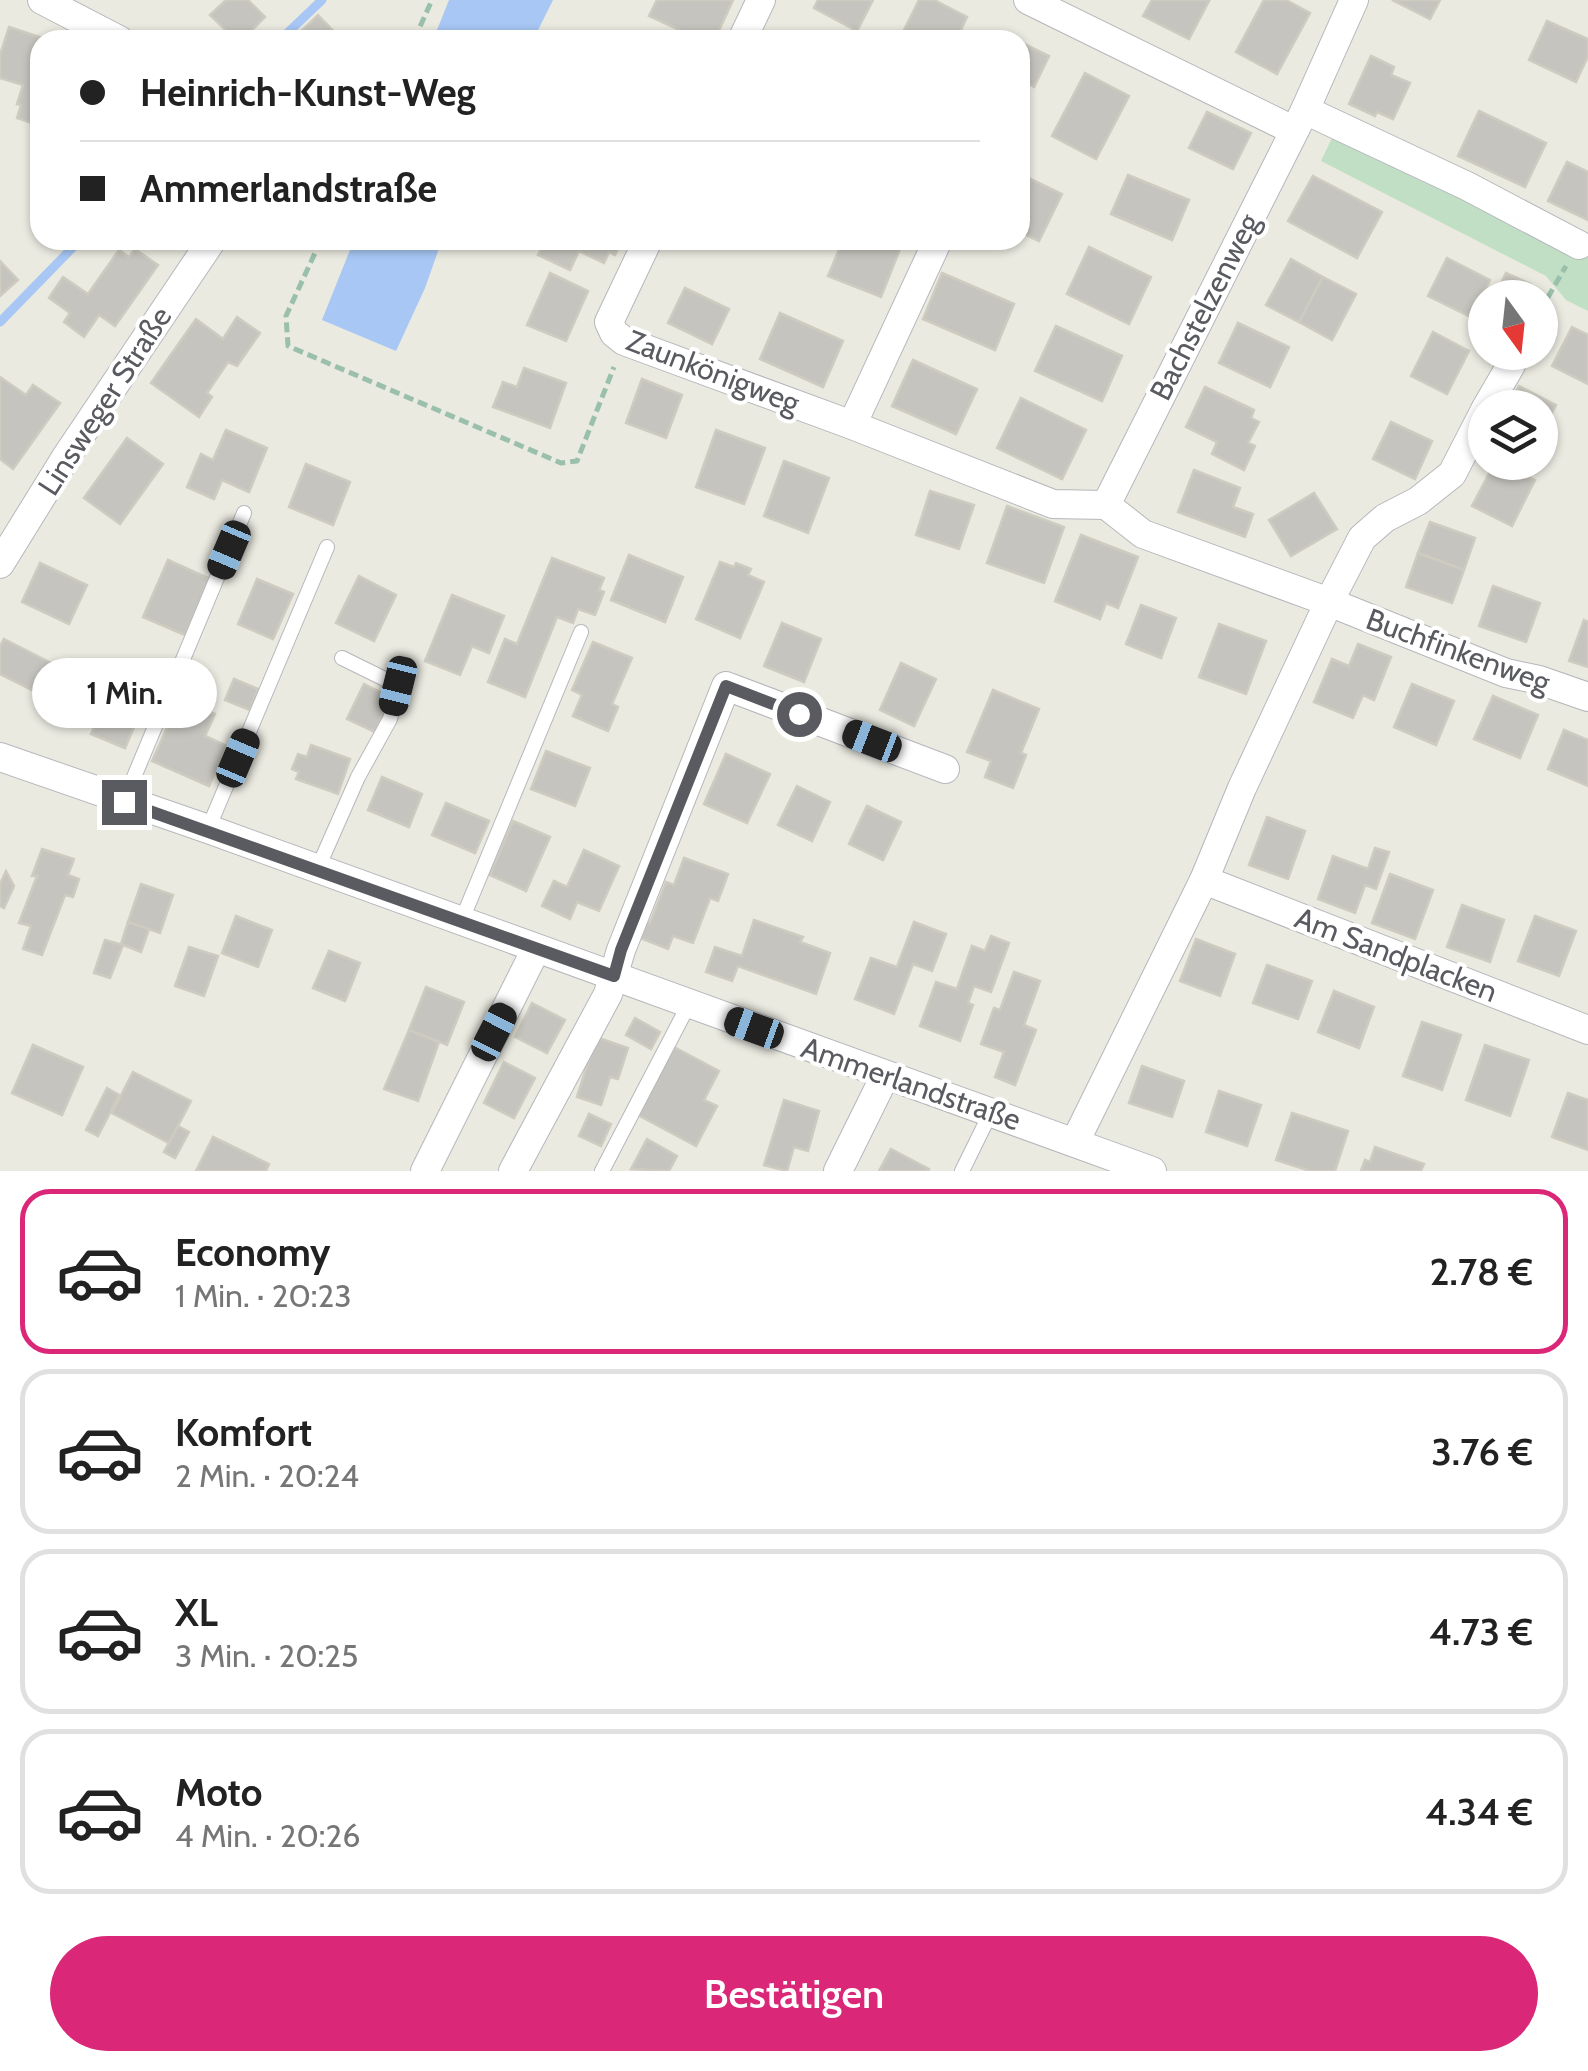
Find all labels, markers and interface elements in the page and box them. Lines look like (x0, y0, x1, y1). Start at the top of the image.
text: Heinrich-Kunst-Weg (140, 69, 476, 116)
text: Ammerlandstraße (140, 165, 437, 212)
street label: Bachstelzenweg (1142, 206, 1268, 406)
north arrow (1468, 280, 1558, 370)
map controls (1468, 280, 1558, 480)
street label: Linsweger Straße (30, 299, 179, 502)
street label: Zaunkönigweg (621, 322, 806, 422)
button: layers (1468, 390, 1558, 480)
car (203, 517, 255, 583)
street label: Buchfinkenweg (1361, 600, 1556, 701)
car (376, 653, 420, 719)
callout: 1 Min. (32, 657, 216, 727)
text: 1 Min. (86, 673, 163, 712)
route start (777, 692, 822, 737)
car (839, 716, 905, 766)
car (212, 725, 264, 791)
route end (102, 780, 147, 825)
street label: Am Sandplacken (1290, 899, 1503, 1010)
car (467, 998, 521, 1066)
car (721, 1004, 787, 1052)
street label: Ammerlandstraße (797, 1029, 1026, 1138)
icon: car (55, 1227, 145, 1317)
text: Economy (175, 1229, 330, 1276)
text: 2.78 € (1429, 1248, 1533, 1295)
text: 1 Min. · 20:23 (175, 1276, 351, 1315)
icon: car (55, 1407, 145, 1497)
text: Komfort (175, 1409, 312, 1456)
text: 3.76 € (1431, 1428, 1533, 1475)
text: 2 Min. · 20:24 (175, 1456, 359, 1495)
icon: car (55, 1587, 145, 1677)
text: XL (175, 1589, 218, 1636)
text: 4.73 € (1429, 1608, 1533, 1655)
text: 3 Min. · 20:25 (175, 1636, 358, 1675)
icon: car (55, 1767, 145, 1857)
text: Moto (175, 1769, 262, 1816)
text: 4.34 € (1425, 1788, 1533, 1835)
text: 4 Min. · 20:26 (175, 1816, 360, 1855)
button: Bestätigen (50, 1936, 1538, 2051)

